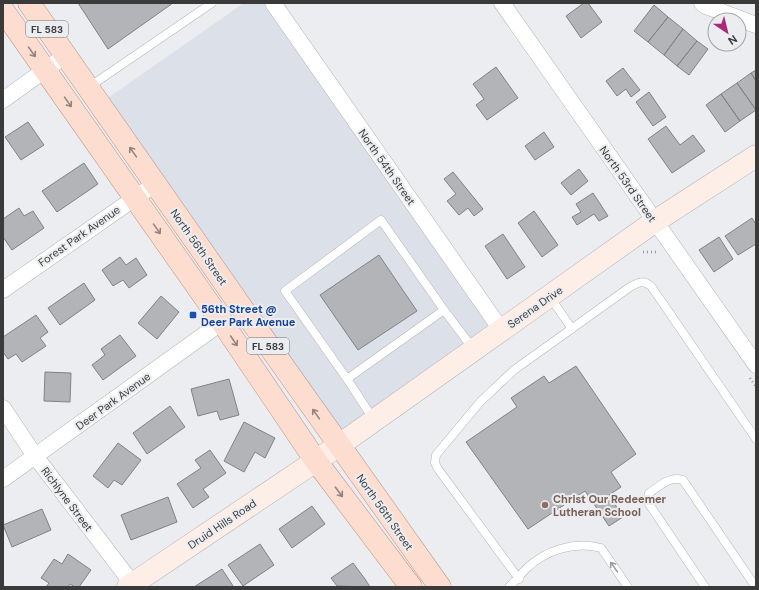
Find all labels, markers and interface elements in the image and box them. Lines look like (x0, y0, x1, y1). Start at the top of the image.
north arrow (707, 12, 747, 52)
road number: FL 583 (26, 21, 68, 37)
text: N (725, 32, 740, 48)
one-way arrow (28, 46, 36, 57)
one-way arrow (64, 96, 72, 107)
street label: North 54th Street (355, 126, 419, 208)
street label: North 53rd Street (597, 143, 659, 225)
one-way arrow (129, 146, 137, 157)
street label: Forest Park Avenue (35, 202, 123, 270)
street label: North 56th Street (167, 206, 231, 288)
one-way arrow (153, 224, 161, 235)
street label: Serena Drive (505, 283, 565, 331)
place label: 56th Street @ Deer Park Avenue (201, 302, 296, 329)
marker: 56th Street @ Deer Park Avenue (188, 310, 198, 320)
one-way arrow (230, 335, 238, 346)
road number: FL 583 (247, 338, 289, 354)
street label: Deer Park Avenue (73, 369, 153, 433)
one-way arrow (312, 408, 320, 419)
street label: Richlyne Street (38, 464, 96, 534)
street label: North 56th Street (353, 471, 417, 553)
one-way arrow (335, 486, 344, 497)
place label: Christ Our Redeemer Lutheran School (553, 492, 667, 519)
street label: Druid Hills Road (185, 496, 259, 552)
marker: Christ Our Redeemer Lutheran School (540, 500, 550, 510)
one-way arrow (610, 562, 618, 573)

